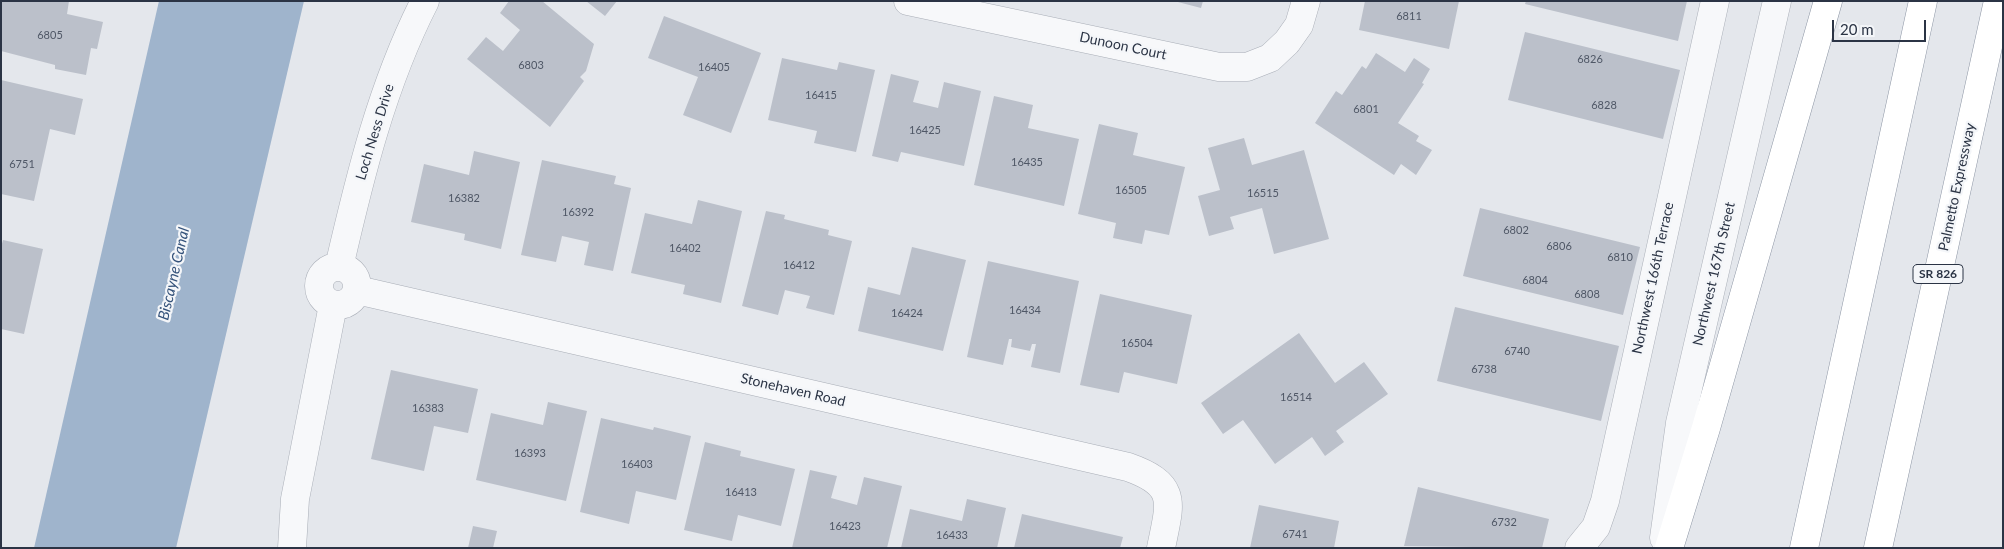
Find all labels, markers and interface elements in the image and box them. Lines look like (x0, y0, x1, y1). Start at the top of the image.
house number: 6811 (1396, 9, 1422, 23)
scale bar (1834, 10, 1928, 42)
text: 20 m (1840, 20, 1874, 38)
house number: 6805 (37, 28, 63, 42)
street label: Dunoon Court (1078, 29, 1168, 63)
house number: 6826 (1577, 52, 1603, 66)
house number: 6803 (518, 58, 544, 72)
house number: 16405 (698, 60, 730, 74)
street label: Loch Ness Drive (352, 82, 398, 182)
house number: 16415 (805, 88, 837, 102)
house number: 6828 (1591, 98, 1617, 112)
house number: 6801 (1353, 102, 1379, 116)
street label: Palmetto Expressway (1935, 121, 1979, 253)
house number: 16425 (909, 123, 941, 137)
house number: 16435 (1011, 155, 1043, 169)
house number: 6751 (9, 157, 35, 171)
house number: 16505 (1115, 183, 1147, 197)
house number: 16515 (1247, 186, 1279, 200)
house number: 16382 (448, 191, 480, 205)
street label: Northwest 166th Terrace (1629, 200, 1677, 356)
street label: Northwest 167th Street (1689, 201, 1739, 347)
house number: 16392 (562, 205, 594, 219)
house number: 6802 (1503, 223, 1529, 237)
water label: Biscayne Canal (155, 226, 193, 322)
house number: 6806 (1546, 239, 1572, 253)
house number: 16402 (669, 241, 701, 255)
house number: 6810 (1607, 250, 1633, 264)
house number: 16412 (783, 258, 815, 272)
road number: SR 826 (1913, 264, 1963, 284)
house number: 6804 (1522, 273, 1548, 287)
house number: 6808 (1574, 287, 1600, 301)
house number: 16434 (1009, 303, 1041, 317)
house number: 16424 (891, 306, 923, 320)
house number: 16504 (1121, 336, 1153, 350)
house number: 6740 (1504, 344, 1530, 358)
house number: 6738 (1471, 362, 1497, 376)
street label: Stonehaven Road (739, 370, 847, 410)
house number: 16514 (1280, 390, 1312, 404)
house number: 16383 (412, 401, 444, 415)
house number: 16393 (514, 446, 546, 460)
house number: 16403 (621, 457, 653, 471)
house number: 16413 (725, 485, 757, 499)
house number: 6732 (1491, 515, 1517, 529)
house number: 16423 (829, 519, 861, 533)
house number: 6741 (1282, 527, 1308, 541)
house number: 16433 (936, 528, 968, 542)

